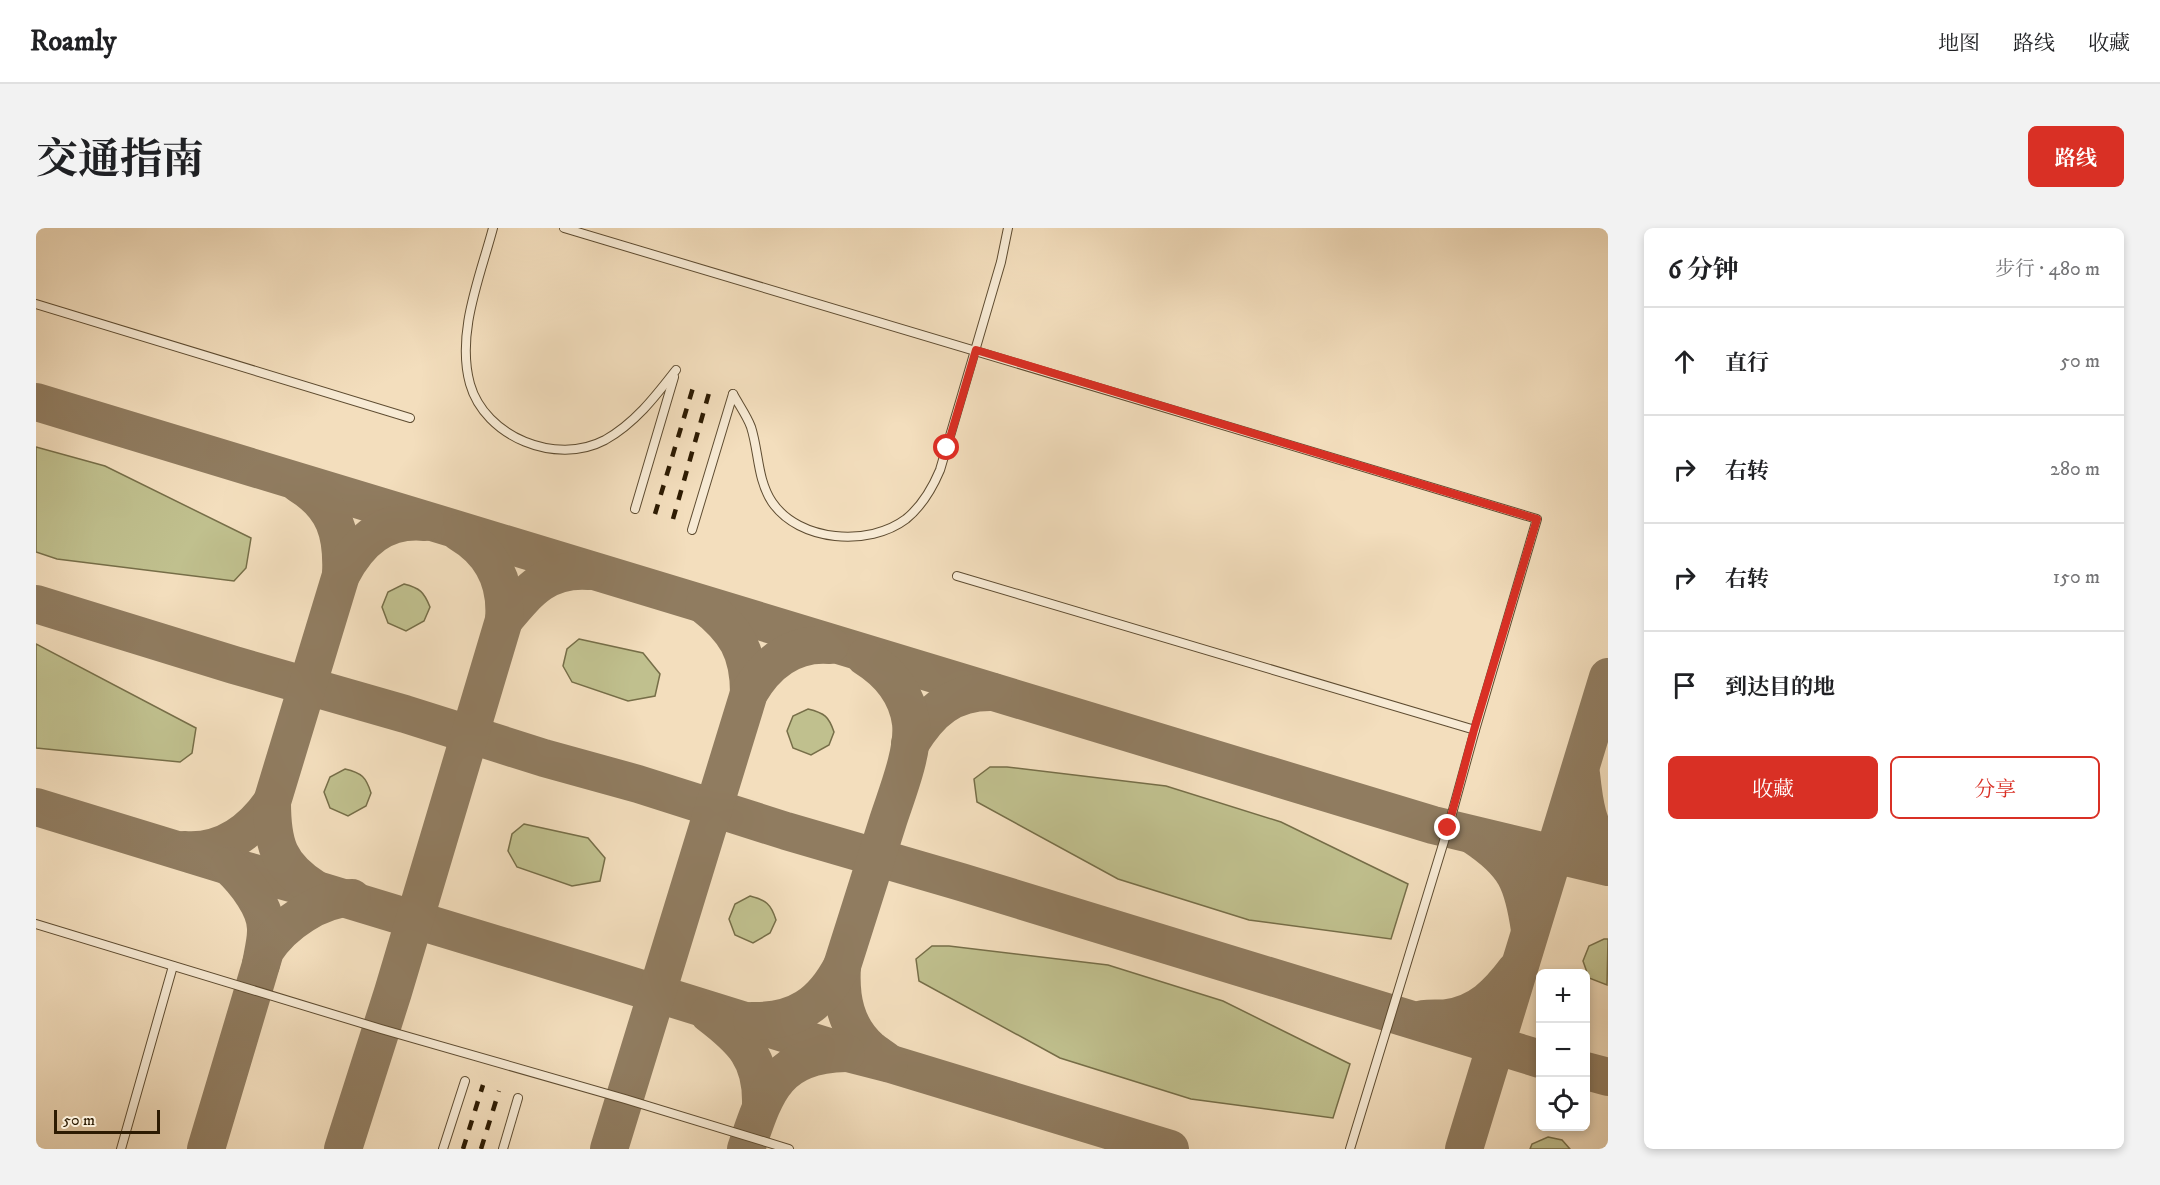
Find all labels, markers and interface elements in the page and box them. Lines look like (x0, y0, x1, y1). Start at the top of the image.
text: Roamly (30, 24, 116, 59)
text: 地图 (1938, 31, 1980, 57)
text: 路线 (2013, 31, 2055, 57)
text: 收藏 (2088, 31, 2130, 57)
button: 路线 (2028, 126, 2124, 187)
text: 交通指南 (36, 135, 204, 187)
text: 6 分钟 (1668, 254, 1739, 287)
text: 步行 · 480 m (1995, 257, 2100, 282)
icon: ahead (1668, 345, 1701, 378)
text: 50 m (2060, 349, 2100, 374)
text: 直行 (1725, 350, 1769, 377)
route start (933, 434, 959, 460)
icon: right (1668, 453, 1701, 486)
text: 280 m (2050, 457, 2100, 482)
text: 右转 (1725, 458, 1769, 485)
icon: right (1668, 561, 1701, 594)
text: 150 m (2053, 565, 2100, 590)
text: 右转 (1725, 566, 1769, 593)
icon: arrive (1668, 669, 1701, 702)
text: 到达目的地 (1725, 674, 1835, 701)
button: 收藏 (1668, 756, 1878, 819)
button: 分享 (1890, 756, 2100, 819)
route end (1434, 814, 1460, 840)
map controls (1536, 969, 1590, 1131)
button: + (1536, 969, 1590, 1023)
button: − (1536, 1023, 1590, 1077)
button: locate (1536, 1077, 1590, 1131)
scale bar (54, 1107, 160, 1134)
text: 50 m (63, 1110, 95, 1130)

